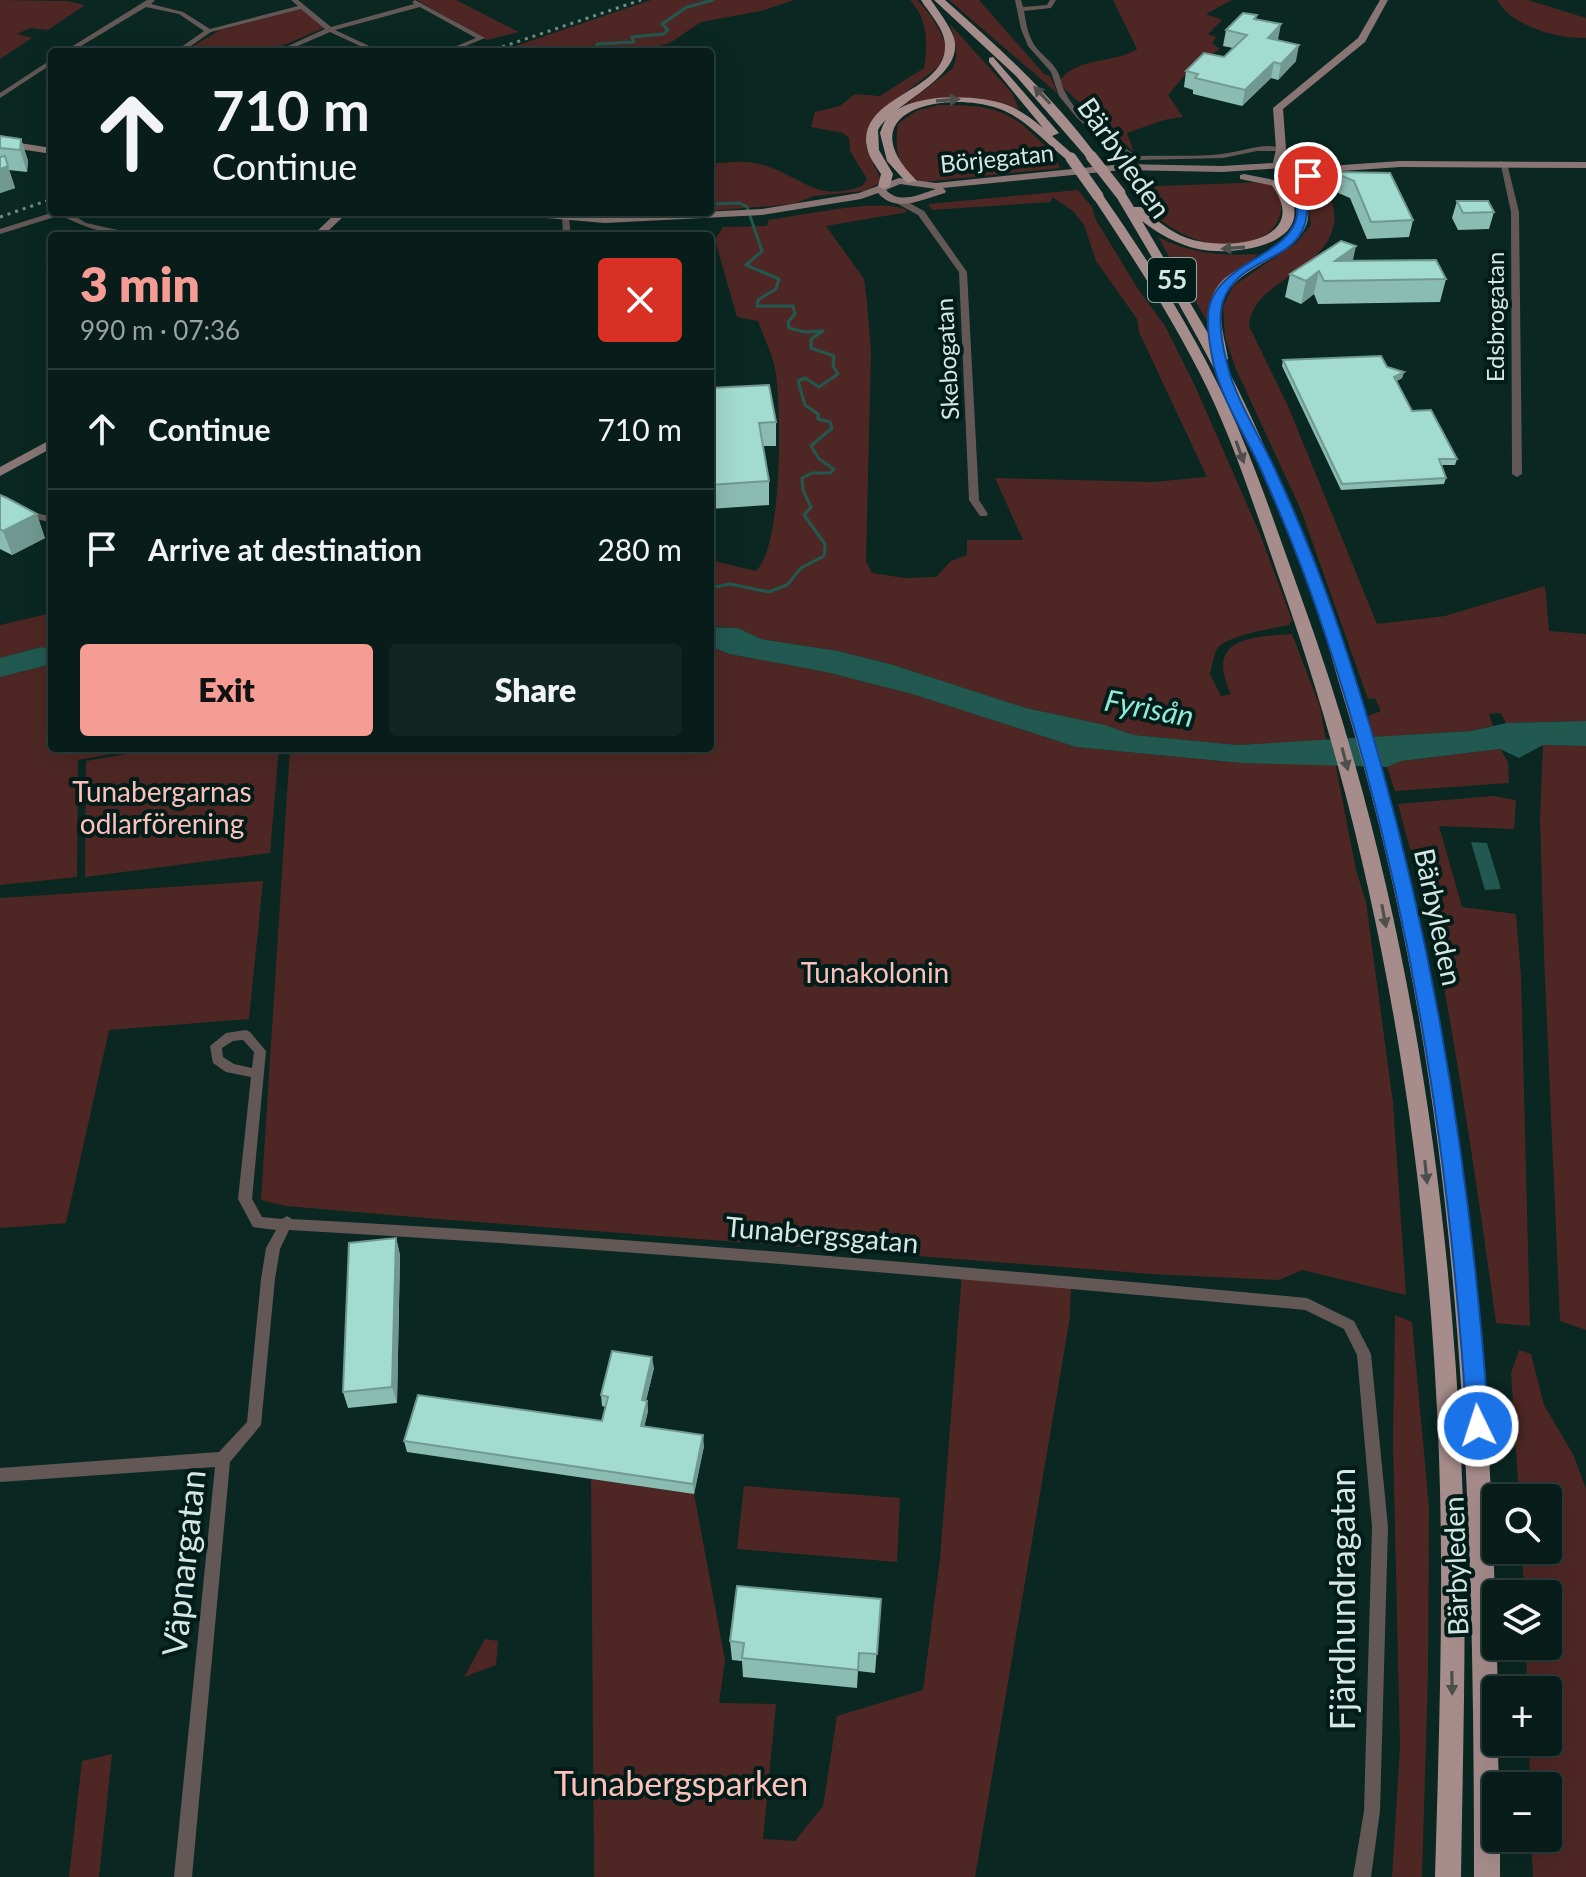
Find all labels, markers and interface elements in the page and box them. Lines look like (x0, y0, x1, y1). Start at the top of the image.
text: 710 m (212, 76, 370, 143)
icon: ahead (80, 80, 184, 184)
one-way arrow (1033, 86, 1052, 105)
street label: Bärbyleden (1071, 91, 1179, 224)
one-way arrow (936, 93, 961, 106)
street label: Börjegatan (938, 137, 1055, 178)
pin (1274, 142, 1342, 210)
text: Continue (212, 144, 357, 188)
icon: arrive (1286, 154, 1330, 198)
one-way arrow (1220, 242, 1245, 255)
street label: Edsbrogatan (1480, 252, 1509, 382)
text: 3 min (80, 255, 200, 312)
button: close (598, 258, 682, 342)
road number: 55 (1148, 258, 1196, 302)
street label: Skebogatan (929, 297, 964, 421)
text: 990 m · 07:36 (80, 314, 240, 346)
icon: ahead (80, 407, 124, 451)
text: Continue (148, 411, 271, 447)
text: 710 m (597, 411, 682, 447)
one-way arrow (1234, 440, 1247, 464)
icon: arrive (80, 527, 124, 571)
text: Arrive at destination (148, 531, 422, 567)
text: 280 m (597, 531, 682, 567)
button: Exit (80, 644, 373, 736)
button: Share (389, 644, 682, 736)
water label: Fyrisån (1102, 681, 1197, 733)
one-way arrow (1340, 746, 1352, 771)
park label: Tunabergarnas odlarförening (72, 774, 252, 840)
street label: Bärbyleden (1408, 845, 1470, 988)
one-way arrow (1378, 904, 1391, 929)
park label: Tunakolonin (801, 955, 949, 989)
one-way arrow (1419, 1160, 1432, 1185)
street label: Tunabergsgatan (724, 1209, 920, 1259)
position arrow (1436, 1384, 1520, 1468)
street label: Väpnargatan (152, 1468, 213, 1658)
street label: Fjärdhundragatan (1321, 1468, 1362, 1730)
map controls (1482, 1484, 1562, 1852)
button: search (1482, 1484, 1562, 1564)
street label: Bärbyleden (1436, 1496, 1474, 1636)
button: layers (1482, 1580, 1562, 1660)
one-way arrow (1446, 1671, 1459, 1696)
button: + (1482, 1676, 1562, 1756)
park label: Tunabergsparken (554, 1762, 808, 1803)
button: − (1482, 1772, 1562, 1852)

